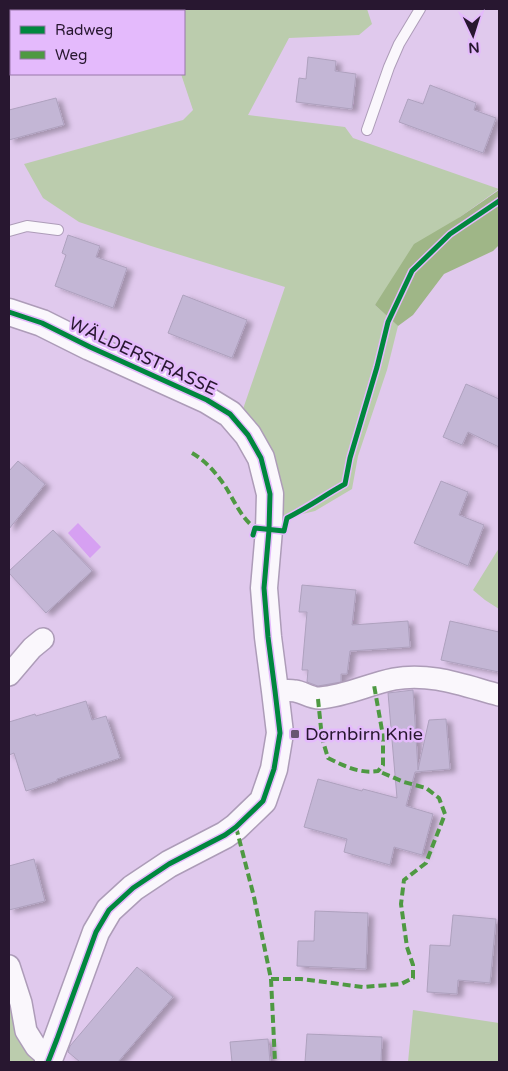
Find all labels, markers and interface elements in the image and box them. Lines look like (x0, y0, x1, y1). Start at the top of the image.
legend (10, 10, 185, 75)
north arrow (448, 10, 498, 60)
text: Radweg (55, 21, 113, 39)
text: N (468, 39, 480, 56)
text: Weg (55, 46, 87, 64)
street label: WÄLDERSTRASSE (65, 312, 221, 400)
place label: Dornbirn Knie (305, 723, 423, 745)
marker: Dornbirn Knie (289, 728, 301, 740)

